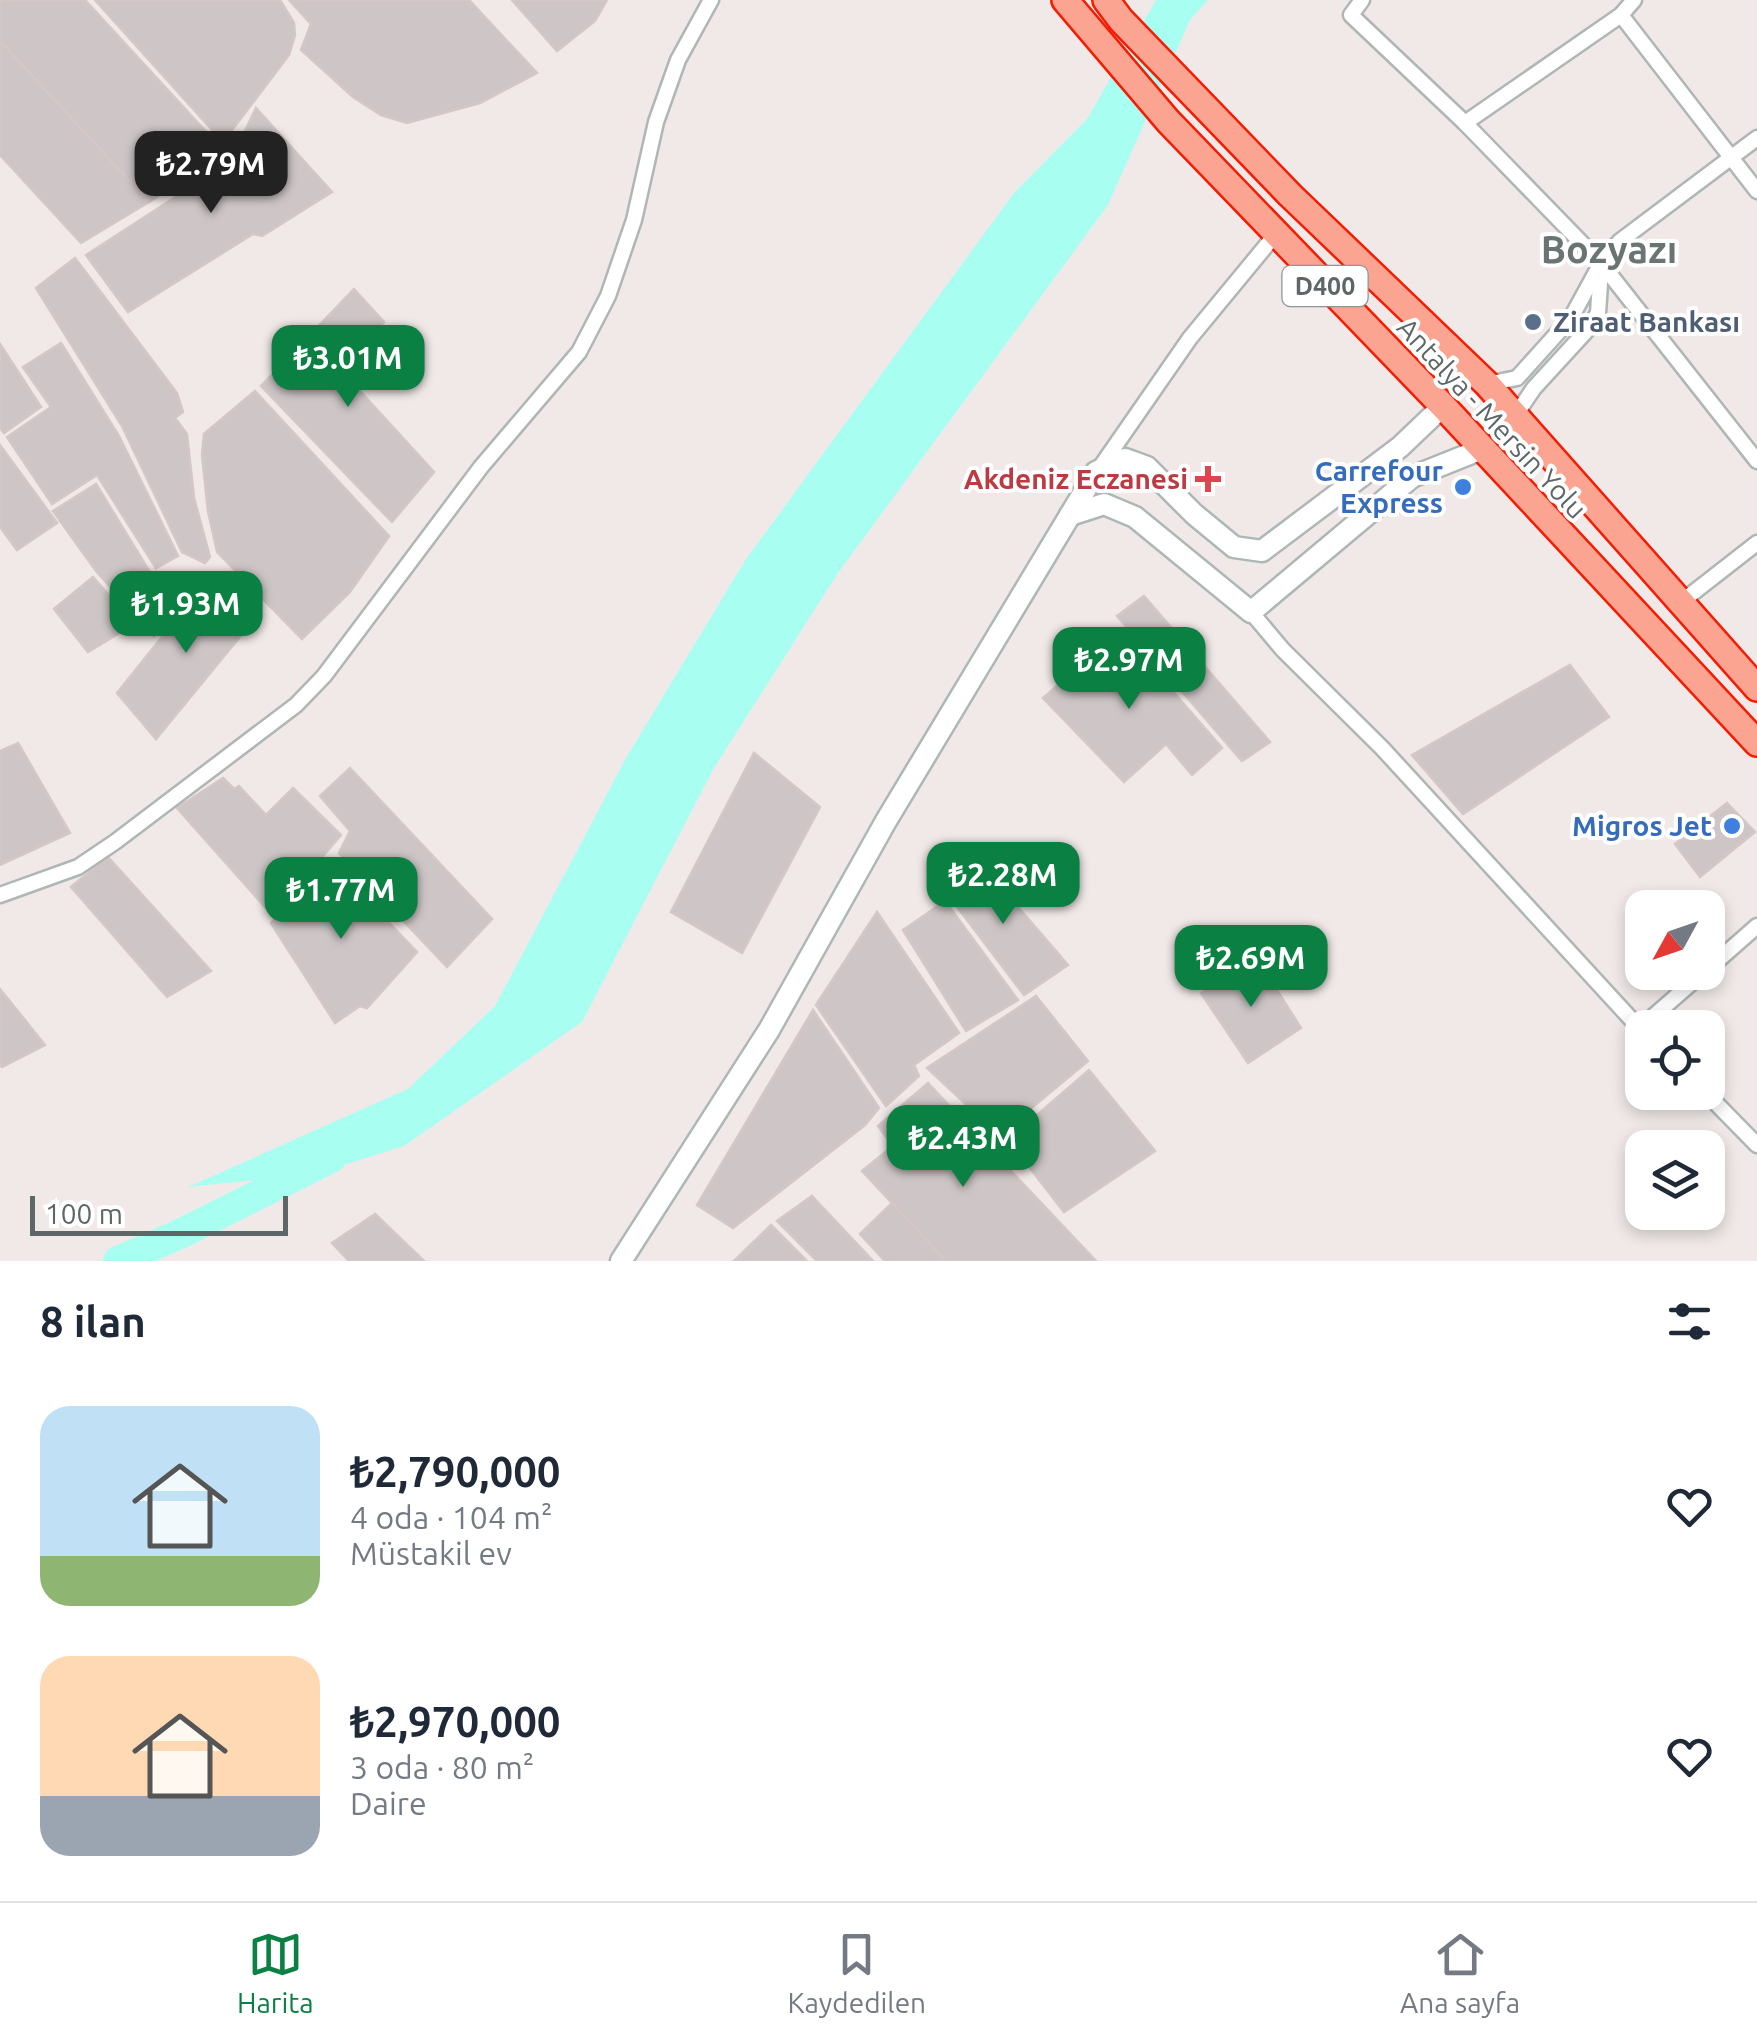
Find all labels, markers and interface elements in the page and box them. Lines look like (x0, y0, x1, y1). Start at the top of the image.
pin: ₺2.79M (130, 131, 292, 216)
text: ₺2.79M (157, 145, 265, 181)
district label: Bozyazı (1541, 228, 1677, 270)
road number: D400 (1282, 266, 1368, 306)
place label: Ziraat Bankası (1553, 306, 1740, 337)
street label: Antalya - Mersin Yolu (1392, 311, 1593, 524)
marker: Ziraat Bankası (1522, 311, 1544, 333)
pin: ₺3.01M (267, 325, 429, 410)
text: ₺3.01M (294, 339, 402, 375)
place label: Carrefour Express (1315, 455, 1443, 518)
place label: Akdeniz Eczanesi (964, 463, 1188, 494)
marker: Akdeniz Eczanesi (1197, 468, 1219, 490)
marker: Carrefour Express (1452, 476, 1474, 498)
pin: ₺1.93M (105, 571, 267, 656)
text: ₺1.93M (132, 585, 240, 621)
pin: ₺2.97M (1048, 627, 1210, 712)
text: ₺2.97M (1075, 641, 1183, 677)
place label: Migros Jet (1572, 810, 1712, 841)
marker: Migros Jet (1721, 815, 1743, 837)
pin: ₺2.28M (922, 842, 1084, 927)
text: ₺2.28M (949, 856, 1057, 892)
pin: ₺1.77M (260, 857, 422, 942)
text: ₺1.77M (287, 871, 395, 907)
north arrow (1625, 890, 1725, 990)
map controls (1625, 890, 1725, 1230)
pin: ₺2.69M (1170, 925, 1332, 1010)
text: ₺2.69M (1197, 939, 1305, 975)
button: locate (1625, 1010, 1725, 1110)
pin: ₺2.43M (882, 1105, 1044, 1190)
text: ₺2.43M (909, 1119, 1017, 1155)
button: layers (1625, 1130, 1725, 1230)
scale bar (30, 1191, 288, 1236)
text: 100 m (45, 1198, 123, 1229)
icon: filters (1662, 1294, 1717, 1349)
text: 8 ilan (40, 1298, 146, 1345)
icon: home (120, 1446, 240, 1566)
text: ₺2,790,000 (350, 1448, 561, 1495)
icon: heart (1662, 1479, 1717, 1534)
text: 4 oda · 104 m² (350, 1499, 552, 1535)
text: Müstakil ev (350, 1535, 512, 1571)
icon: home (120, 1696, 240, 1816)
text: ₺2,970,000 (350, 1698, 561, 1745)
icon: heart (1662, 1729, 1717, 1784)
text: 3 oda · 80 m² (350, 1749, 534, 1785)
text: Daire (350, 1785, 427, 1821)
tab: Harita (237, 1927, 314, 2018)
tab: Kaydedilen (787, 1927, 926, 2018)
tab: Ana sayfa (1400, 1927, 1520, 2018)

